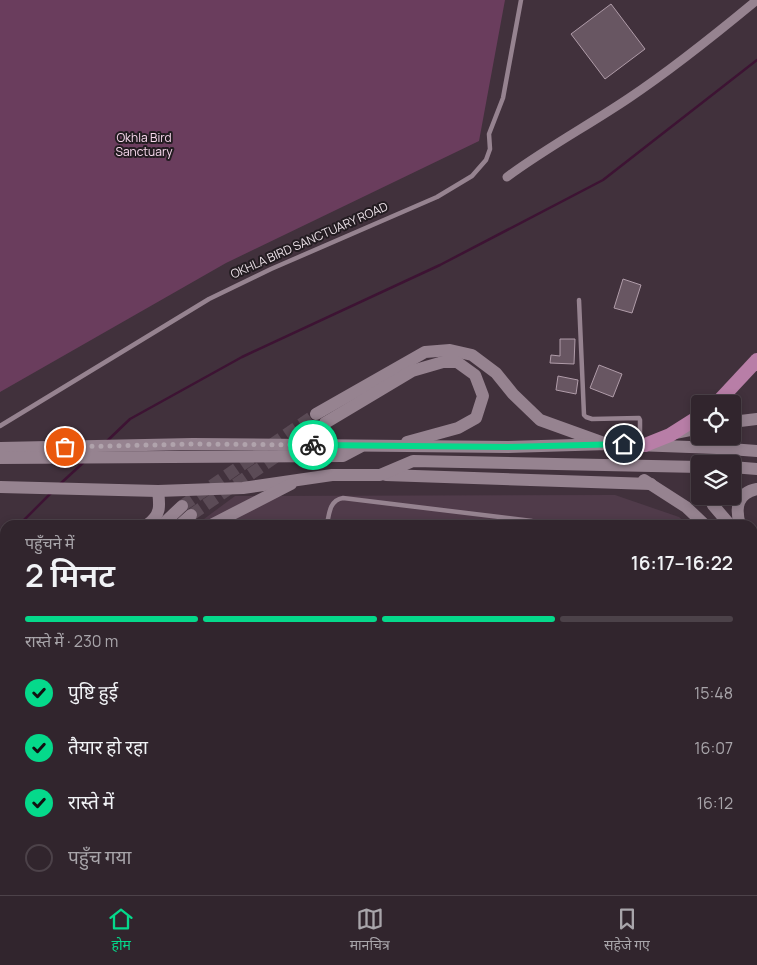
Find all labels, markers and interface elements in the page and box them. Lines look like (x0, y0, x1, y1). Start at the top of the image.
park label: Okhla Bird Sanctuary (116, 129, 173, 160)
street label: OKHLA BIRD SANCTUARY ROAD (228, 198, 390, 282)
map controls (691, 395, 741, 505)
button: locate (691, 395, 741, 445)
courier (288, 420, 338, 470)
pin (603, 423, 645, 465)
pin (44, 426, 86, 468)
icon: home (610, 430, 638, 458)
icon: bike (299, 431, 327, 459)
icon: bag (51, 433, 79, 461)
button: layers (691, 455, 741, 505)
text: पहुँचने में (25, 532, 74, 554)
text: 16:17–16:22 (631, 550, 733, 576)
text: 2 मिनट (25, 553, 115, 597)
text: रास्ते में · 230 m (25, 630, 118, 652)
icon: check (25, 679, 53, 707)
text: पुष्टि हुई (68, 679, 118, 705)
text: 15:48 (694, 682, 733, 704)
icon: check (25, 734, 53, 762)
text: तैयार हो रहा (68, 734, 148, 760)
text: 16:07 (694, 737, 733, 759)
icon: check (25, 789, 53, 817)
text: रास्ते में (68, 789, 114, 815)
text: 16:12 (697, 792, 733, 814)
text: पहुँच गया (68, 844, 131, 870)
tab: होम (107, 905, 135, 956)
tab: मानचित्र (350, 905, 390, 956)
tab: सहेजे गए (604, 905, 650, 956)

